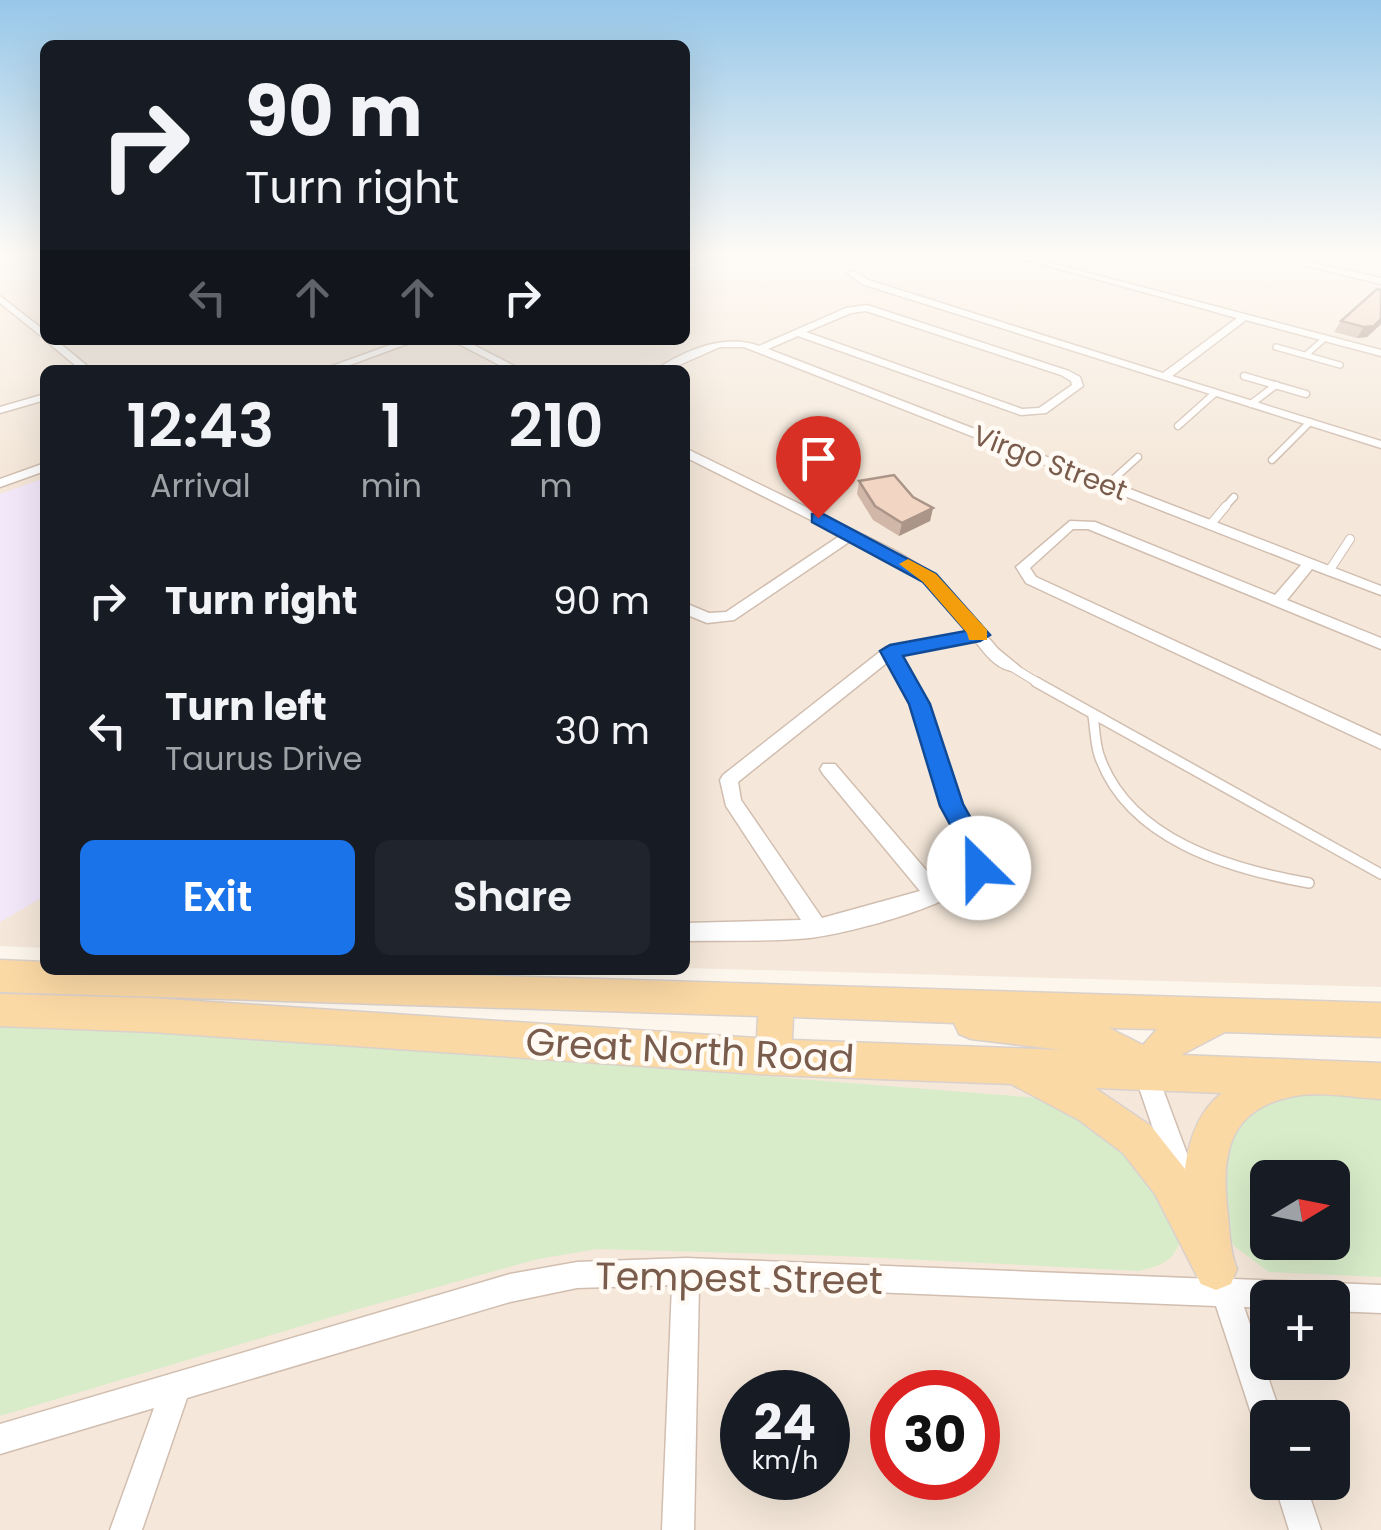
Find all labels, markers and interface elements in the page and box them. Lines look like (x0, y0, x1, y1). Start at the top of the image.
text: 90 m (245, 62, 423, 161)
icon: right (80, 80, 210, 210)
text: Turn right (245, 156, 459, 219)
icon: left (180, 270, 235, 325)
icon: ahead (285, 270, 340, 325)
icon: ahead (390, 270, 445, 325)
icon: right (495, 270, 550, 325)
text: 12:43 (127, 384, 274, 468)
text: 1 (380, 384, 402, 468)
text: 210 (509, 384, 603, 468)
pin (776, 416, 861, 519)
street label: Virgo Street (967, 416, 1133, 510)
icon: arrive (791, 431, 846, 486)
text: Arrival (150, 463, 251, 508)
text: min (361, 463, 422, 508)
text: m (539, 463, 572, 508)
icon: right (80, 573, 135, 628)
text: Turn right (165, 574, 357, 627)
text: 90 m (553, 574, 650, 627)
text: Turn left (165, 680, 327, 733)
icon: left (80, 703, 135, 758)
text: 30 m (554, 704, 650, 757)
text: Taurus Drive (165, 736, 362, 781)
position arrow (927, 816, 1031, 920)
button: Exit (80, 840, 355, 955)
button: Share (375, 840, 650, 955)
street label: Great North Road (524, 1015, 856, 1085)
north arrow (1250, 1160, 1350, 1260)
map controls (1250, 1160, 1350, 1500)
street label: Tempest Street (595, 1249, 883, 1307)
button: + (1250, 1280, 1350, 1380)
speed limit sign: 30 (870, 1370, 1000, 1500)
text: 24 (754, 1387, 816, 1458)
button: − (1250, 1400, 1350, 1500)
text: km/h (752, 1443, 818, 1478)

